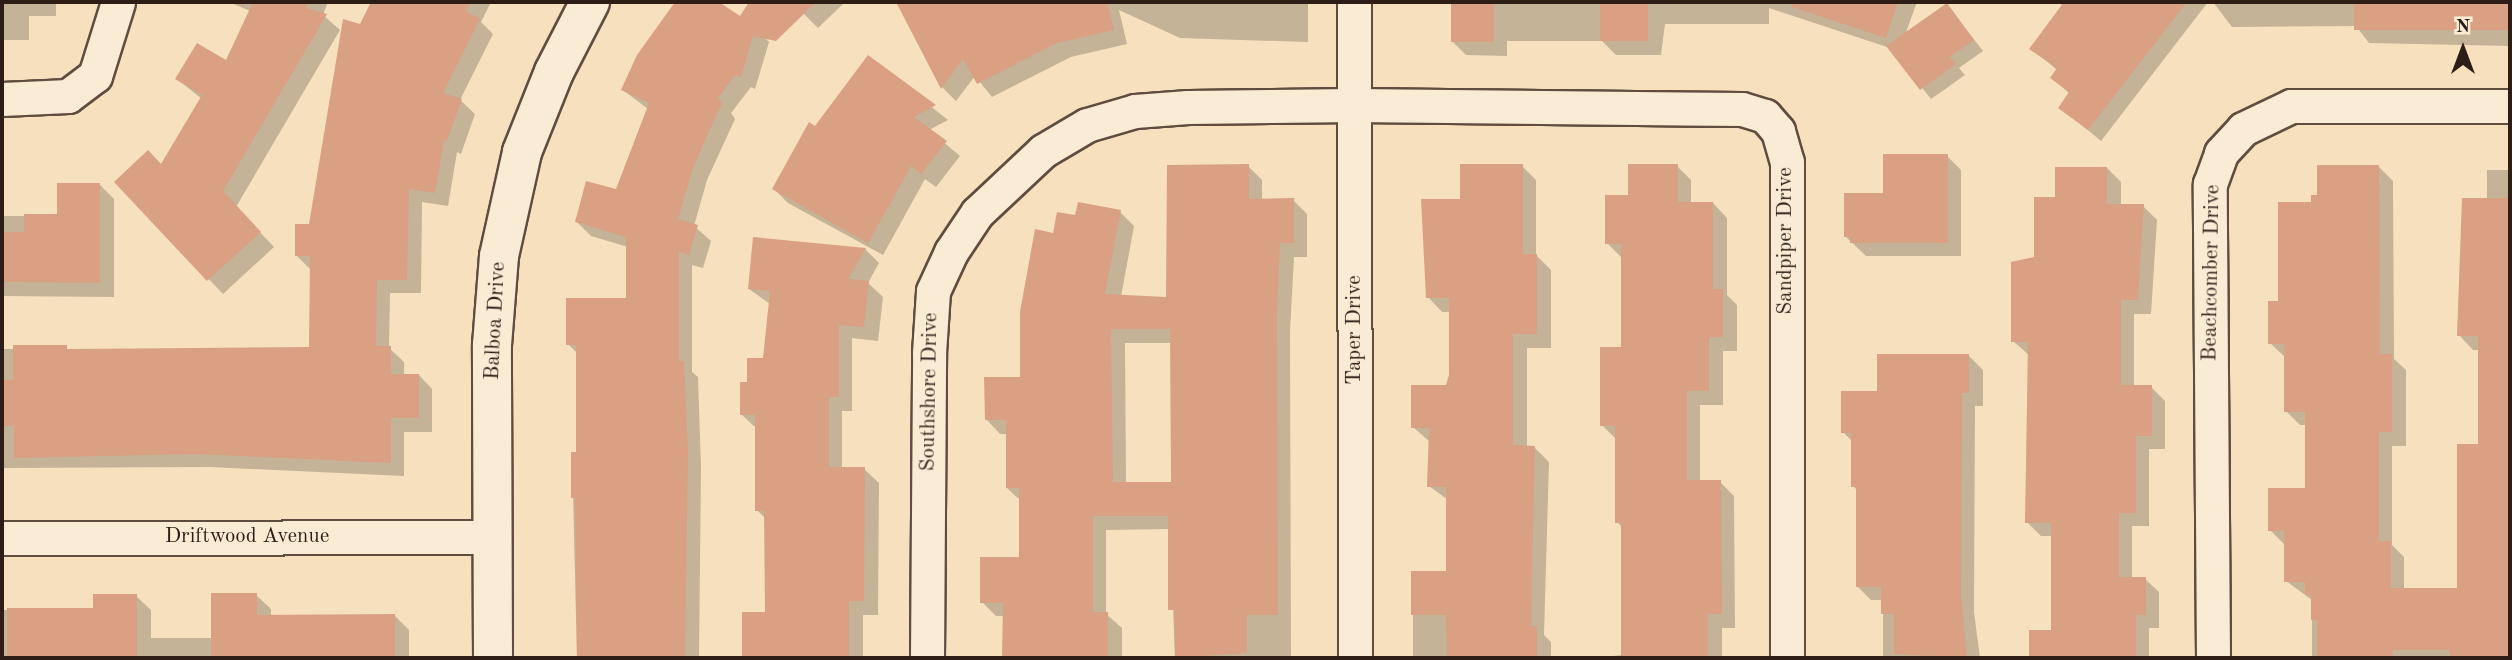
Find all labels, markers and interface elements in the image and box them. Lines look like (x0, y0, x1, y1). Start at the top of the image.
north arrow (2428, 14, 2498, 84)
text: N (2456, 18, 2470, 37)
street label: Sandpiper Drive (1773, 167, 1799, 315)
street label: Beachcomber Drive (2198, 184, 2226, 362)
street label: Balboa Drive (480, 261, 512, 381)
street label: Taper Drive (1342, 275, 1368, 385)
street label: Southshore Drive (916, 312, 944, 472)
street label: Driftwood Avenue (165, 524, 329, 550)

